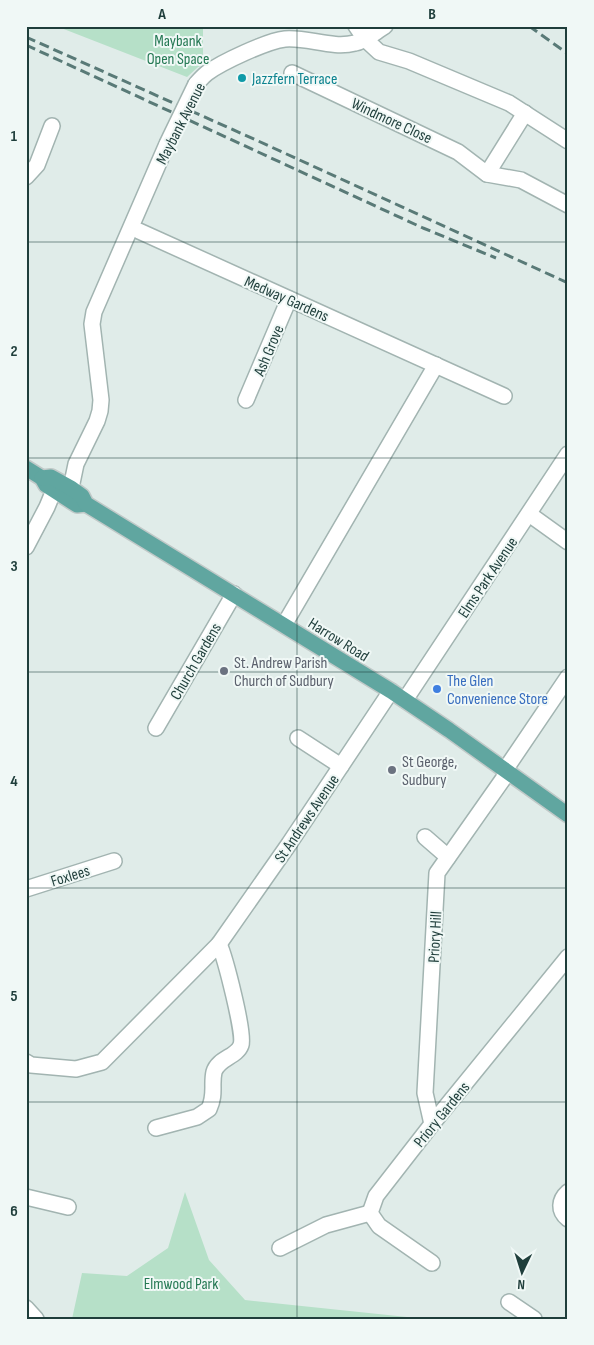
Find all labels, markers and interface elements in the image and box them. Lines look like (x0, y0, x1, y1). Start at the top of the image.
text: A (157, 5, 166, 24)
text: B (428, 5, 436, 24)
park label: Maybank Open Space (147, 32, 209, 69)
place label: Jazzfern Terrace (251, 70, 337, 89)
marker: Jazzfern Terrace (236, 72, 248, 84)
street label: Maybank Avenue (153, 80, 210, 168)
street label: Windmore Close (348, 94, 435, 148)
text: 1 (11, 127, 18, 146)
street label: Medway Gardens (241, 272, 332, 327)
street label: Ash Grove (250, 322, 289, 380)
text: 2 (10, 342, 18, 361)
street label: Elms Park Avenue (454, 534, 522, 622)
text: 3 (10, 557, 18, 576)
street label: Harrow Road (304, 614, 372, 666)
street label: Church Gardens (167, 620, 226, 704)
place label: St. Andrew Parish Church of Sudbury (234, 654, 334, 691)
marker: St. Andrew Parish Church of Sudbury (218, 665, 230, 677)
place label: The Glen Convenience Store (447, 672, 548, 709)
marker: The Glen Convenience Store (431, 683, 443, 695)
place label: St George, Sudbury (402, 753, 457, 790)
marker: St George, Sudbury (386, 764, 398, 776)
street label: St Andrews Avenue (271, 771, 344, 866)
text: 4 (10, 772, 18, 791)
street label: Foxlees (49, 861, 93, 891)
street label: Priory Hill (425, 911, 446, 963)
text: 5 (10, 987, 18, 1006)
street label: Priory Gardens (410, 1078, 474, 1151)
text: 6 (10, 1202, 18, 1221)
north arrow (496, 1248, 546, 1298)
park label: Elmwood Park (144, 1275, 218, 1294)
text: N (517, 1276, 525, 1293)

